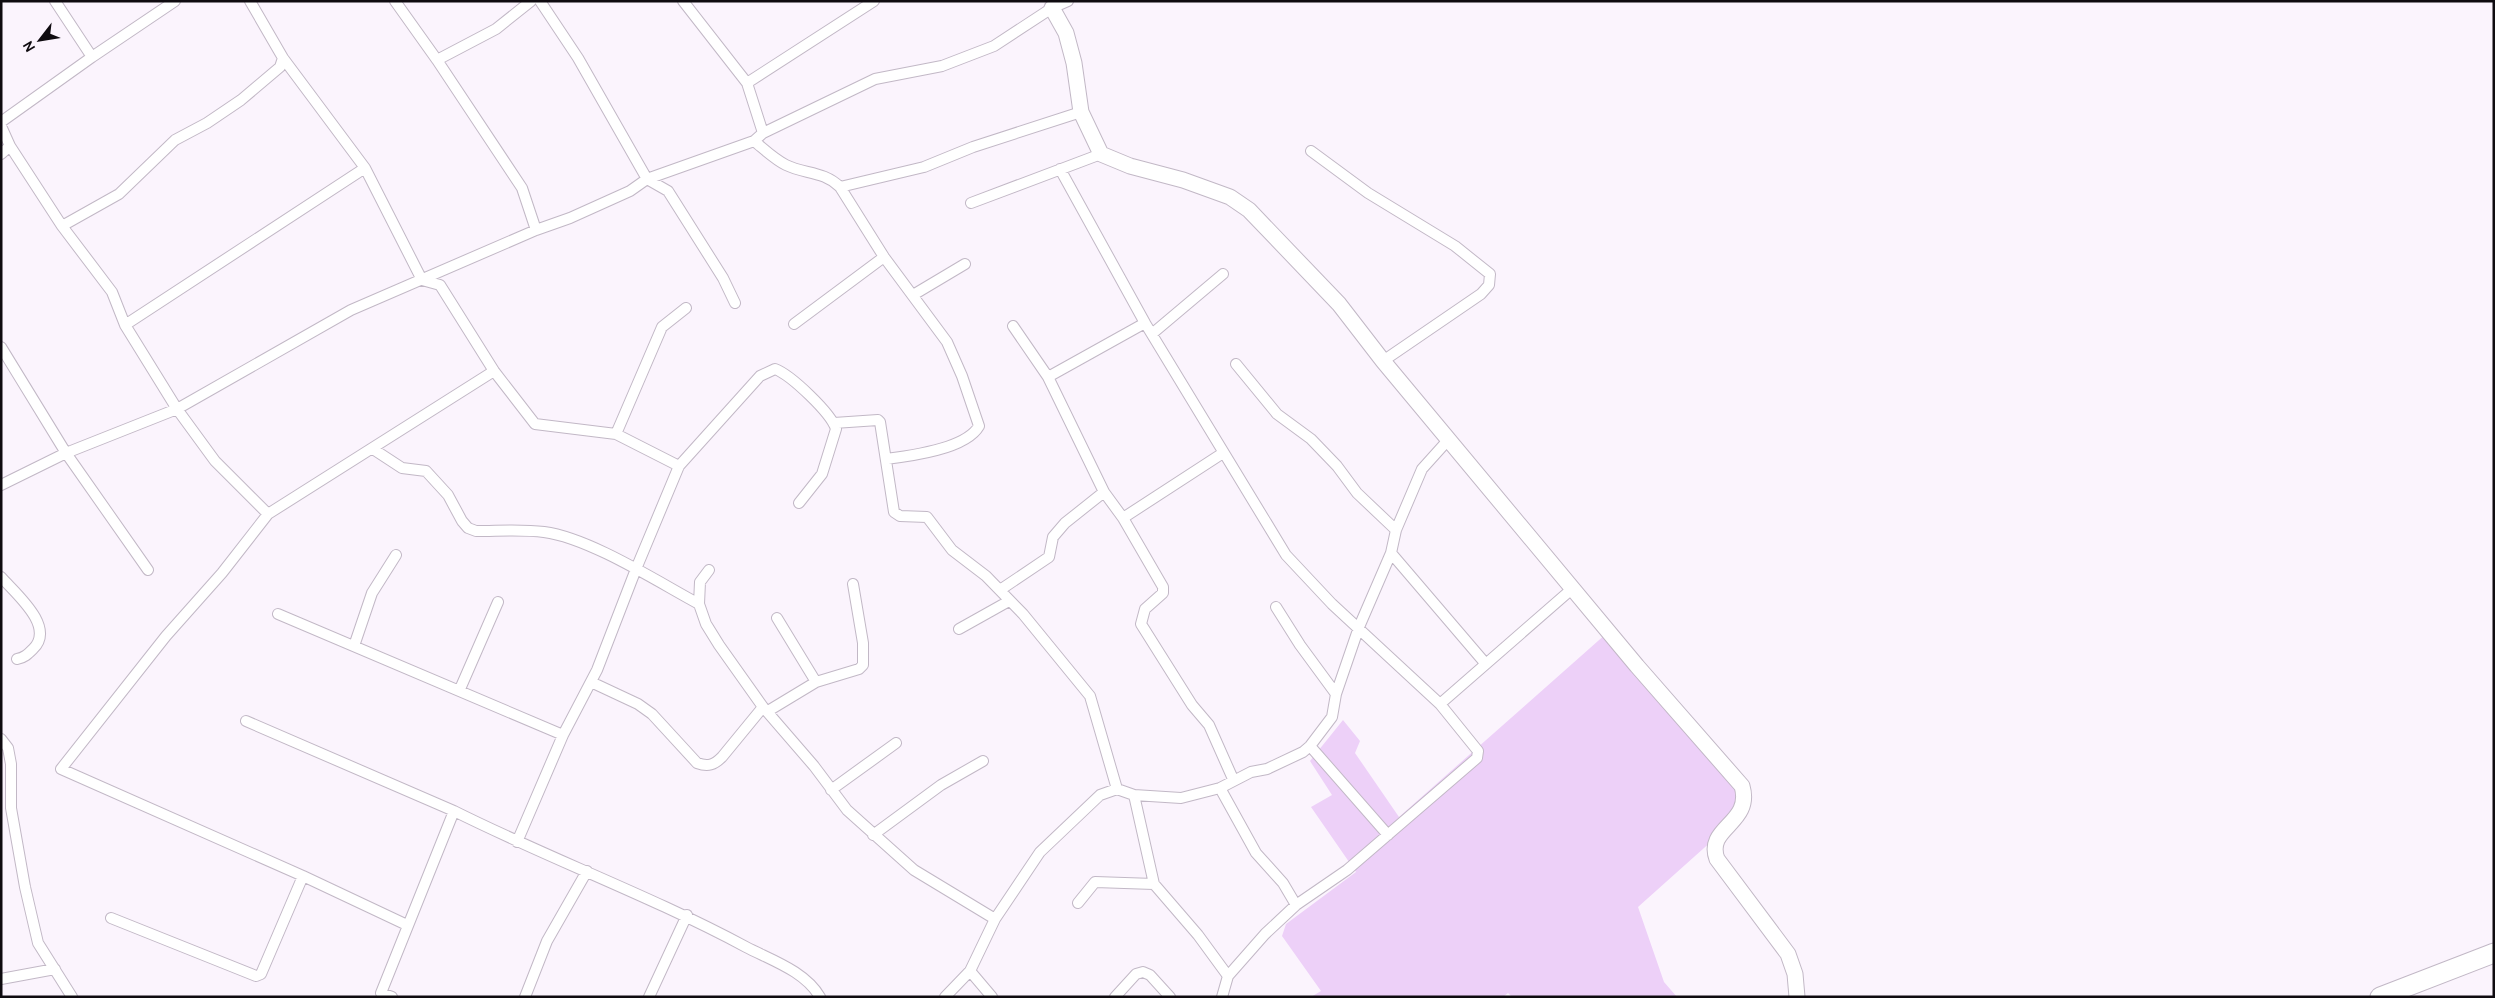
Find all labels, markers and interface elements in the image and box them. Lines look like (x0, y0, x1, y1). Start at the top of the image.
north arrow (15, 15, 65, 65)
text: N (19, 38, 39, 56)

